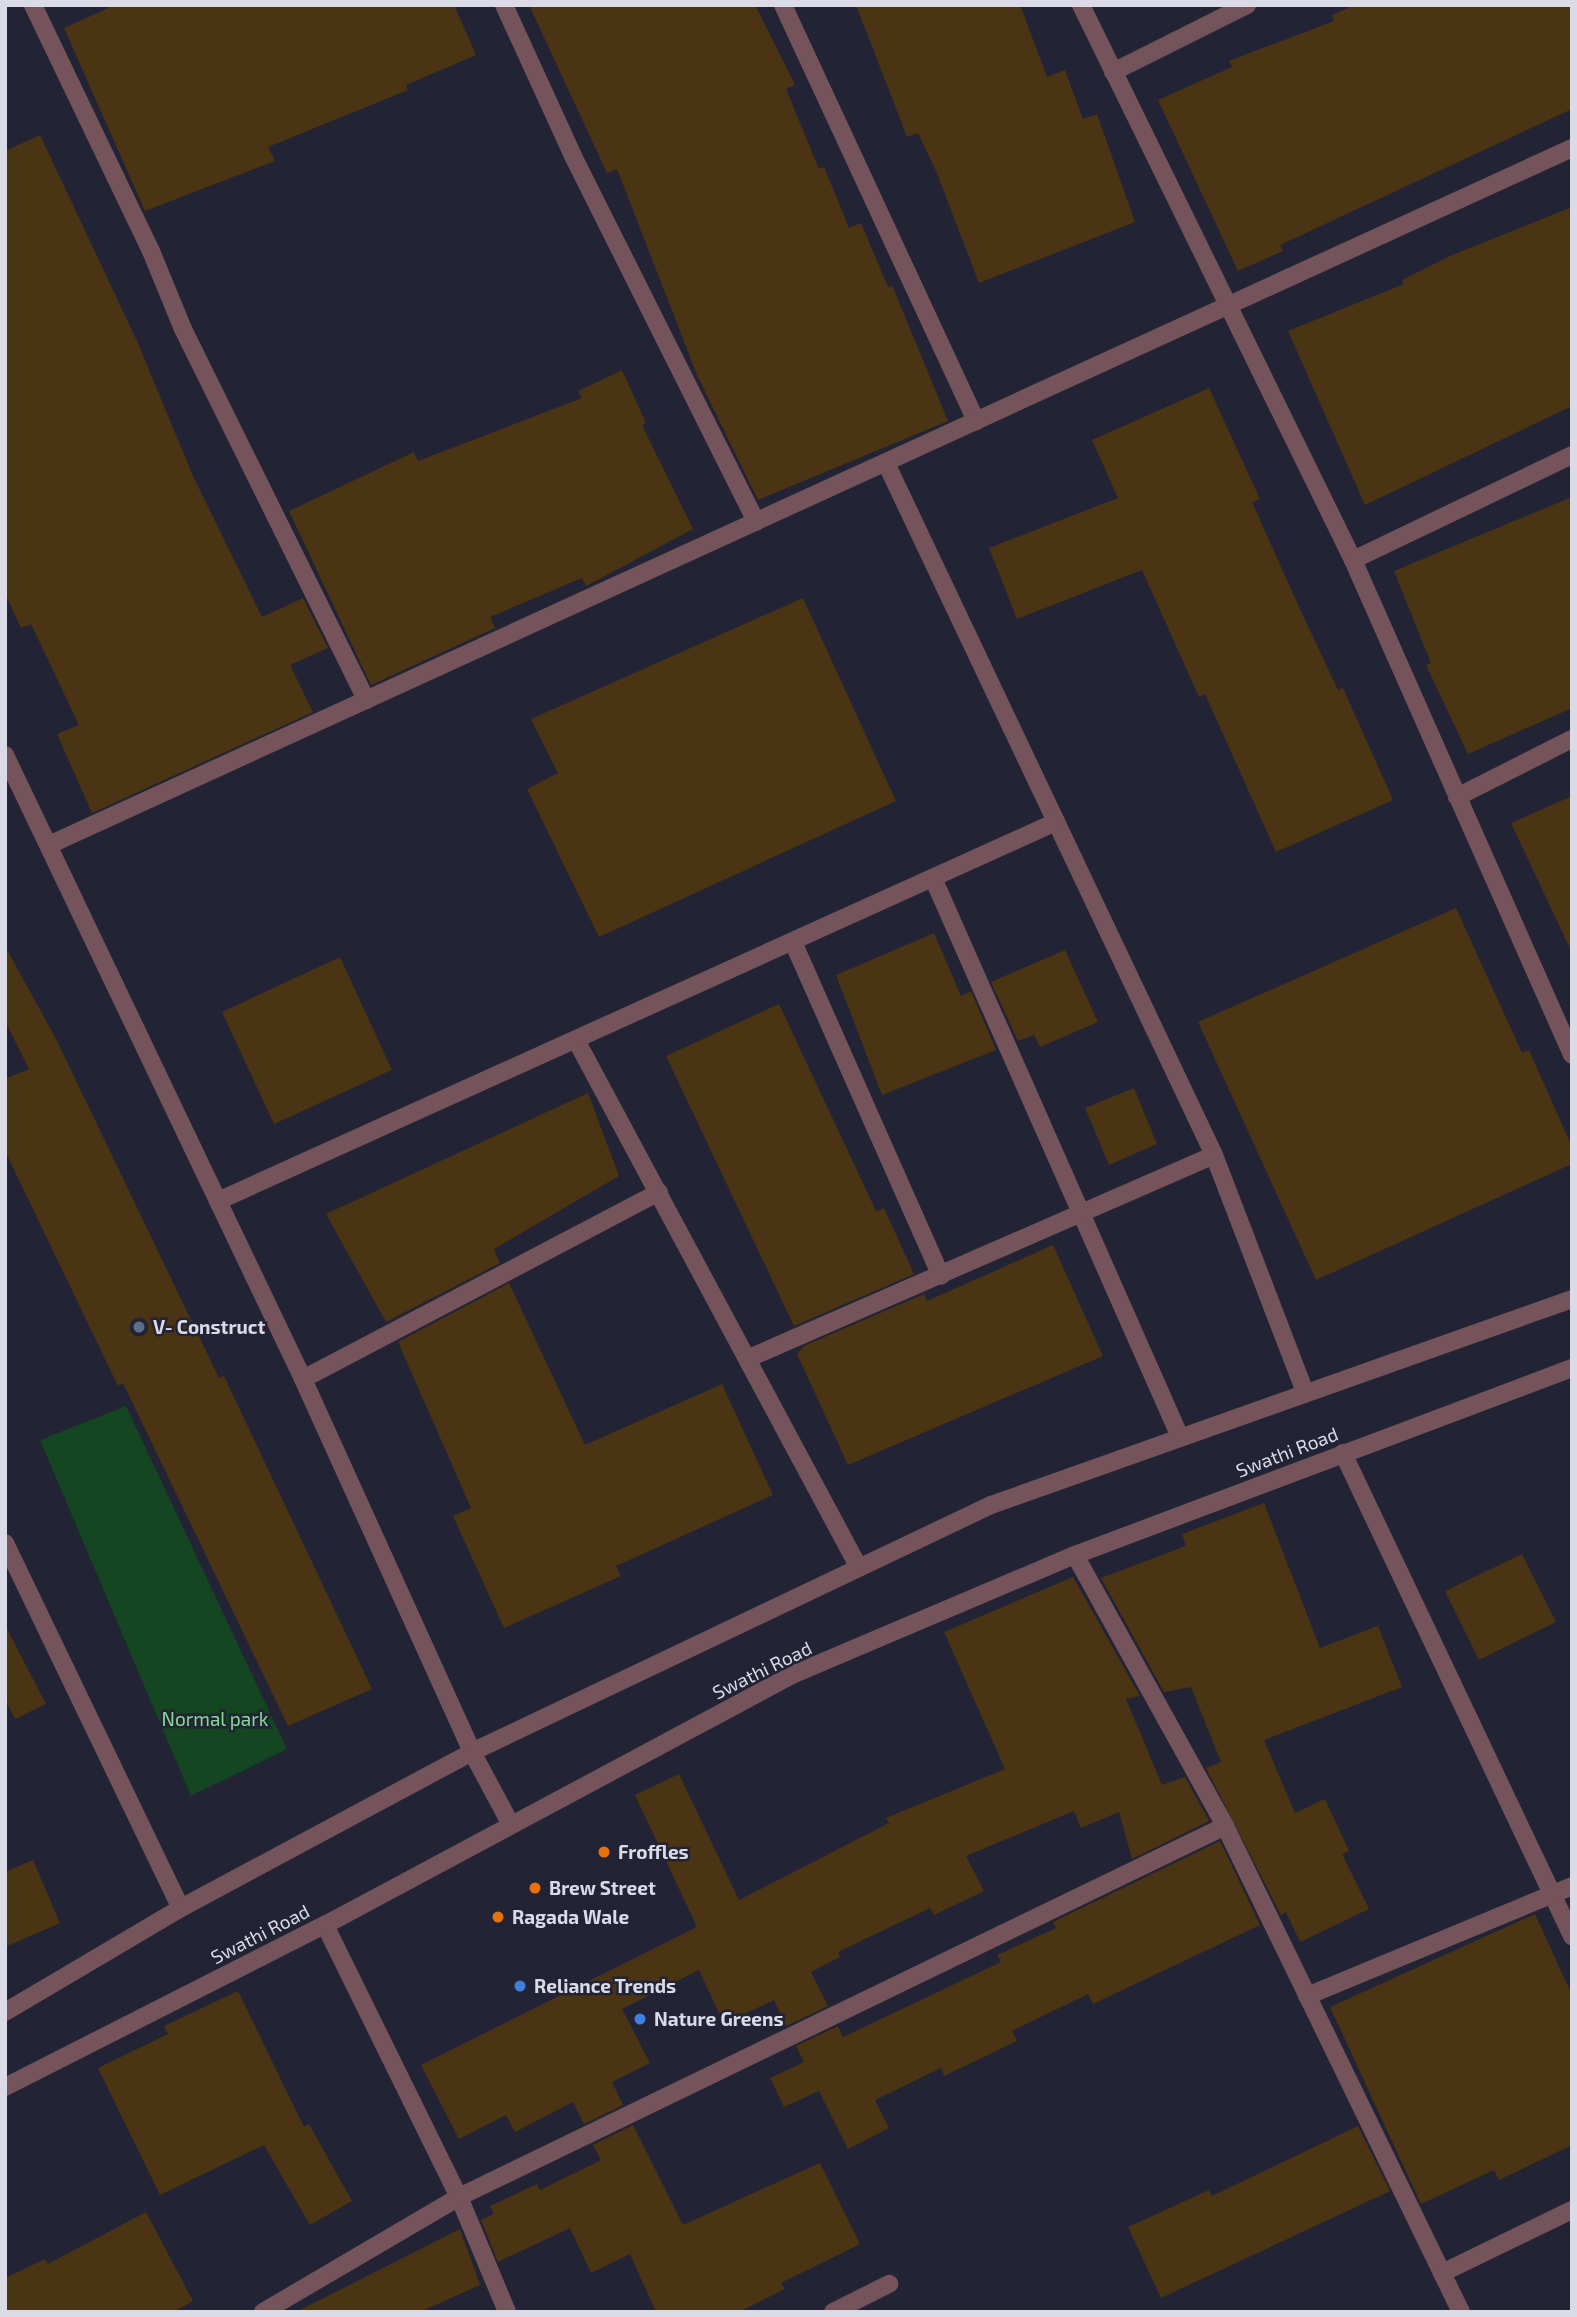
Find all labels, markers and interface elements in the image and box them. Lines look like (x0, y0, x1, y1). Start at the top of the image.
place label: V- Construct (153, 1316, 265, 1338)
marker: V- Construct (131, 1319, 147, 1335)
street label: Swathi Road (1233, 1422, 1341, 1482)
street label: Swathi Road (709, 1636, 815, 1704)
park label: Normal park (161, 1708, 269, 1730)
place label: Froffles (618, 1841, 689, 1863)
marker: Froffles (596, 1844, 612, 1860)
place label: Brew Street (549, 1877, 656, 1899)
marker: Brew Street (527, 1880, 543, 1896)
street label: Swathi Road (207, 1899, 313, 1969)
place label: Ragada Wale (512, 1906, 629, 1928)
marker: Ragada Wale (490, 1909, 506, 1925)
place label: Reliance Trends (534, 1975, 677, 1997)
marker: Reliance Trends (512, 1978, 528, 1994)
place label: Nature Greens (654, 2008, 784, 2030)
marker: Nature Greens (632, 2011, 648, 2027)

